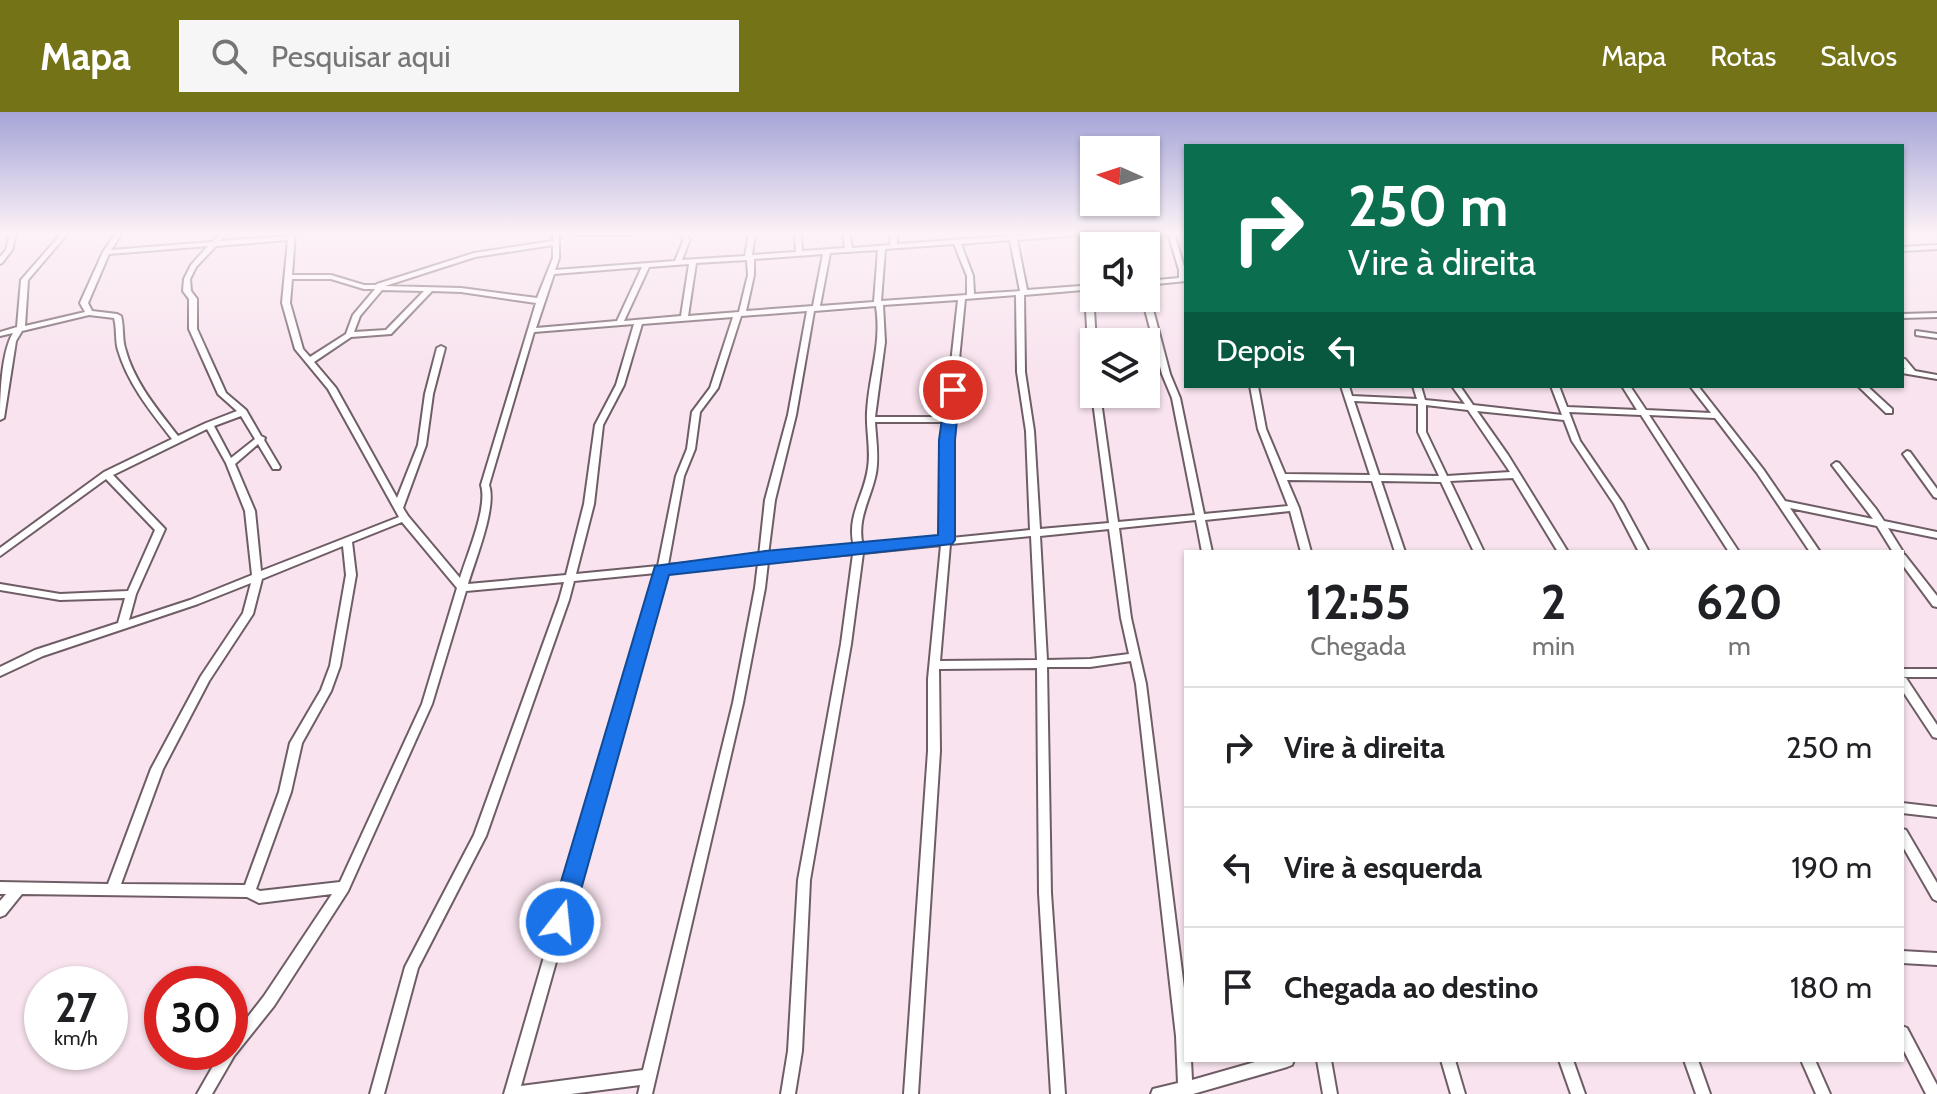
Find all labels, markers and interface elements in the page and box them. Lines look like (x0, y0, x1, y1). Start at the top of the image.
search box (179, 20, 739, 92)
text: Mapa (40, 33, 131, 80)
icon: search (207, 34, 251, 78)
text: Pesquisar aqui (271, 38, 451, 75)
text: Mapa (1601, 39, 1666, 73)
text: Rotas (1710, 39, 1776, 73)
text: Salvos (1820, 39, 1897, 73)
north arrow (1080, 136, 1160, 216)
map controls (1080, 136, 1160, 408)
text: 250 m (1348, 172, 1509, 240)
icon: right (1216, 176, 1320, 280)
button: sound (1080, 232, 1160, 312)
text: Vire à direita (1348, 240, 1536, 284)
button: layers (1080, 328, 1160, 408)
icon: left (1321, 328, 1365, 372)
text: Depois (1216, 332, 1305, 369)
pin (919, 356, 987, 424)
icon: arrive (931, 368, 975, 412)
text: 12:55 (1305, 573, 1411, 631)
text: 2 (1541, 573, 1566, 631)
text: 620 (1696, 573, 1783, 631)
text: Chegada (1310, 630, 1406, 662)
text: min (1532, 630, 1575, 662)
text: m (1728, 630, 1751, 662)
icon: right (1216, 725, 1260, 769)
text: Vire à direita (1284, 729, 1445, 766)
text: 250 m (1786, 729, 1872, 766)
icon: left (1216, 845, 1260, 889)
text: Vire à esquerda (1284, 849, 1482, 886)
text: 190 m (1791, 849, 1872, 886)
position arrow (518, 880, 602, 964)
icon: arrive (1216, 965, 1260, 1009)
speed limit sign: 30 (144, 966, 248, 1070)
text: Chegada ao destino (1284, 969, 1538, 1006)
text: 180 m (1790, 969, 1872, 1006)
text: 27 (55, 983, 97, 1032)
text: km/h (54, 1026, 98, 1050)

